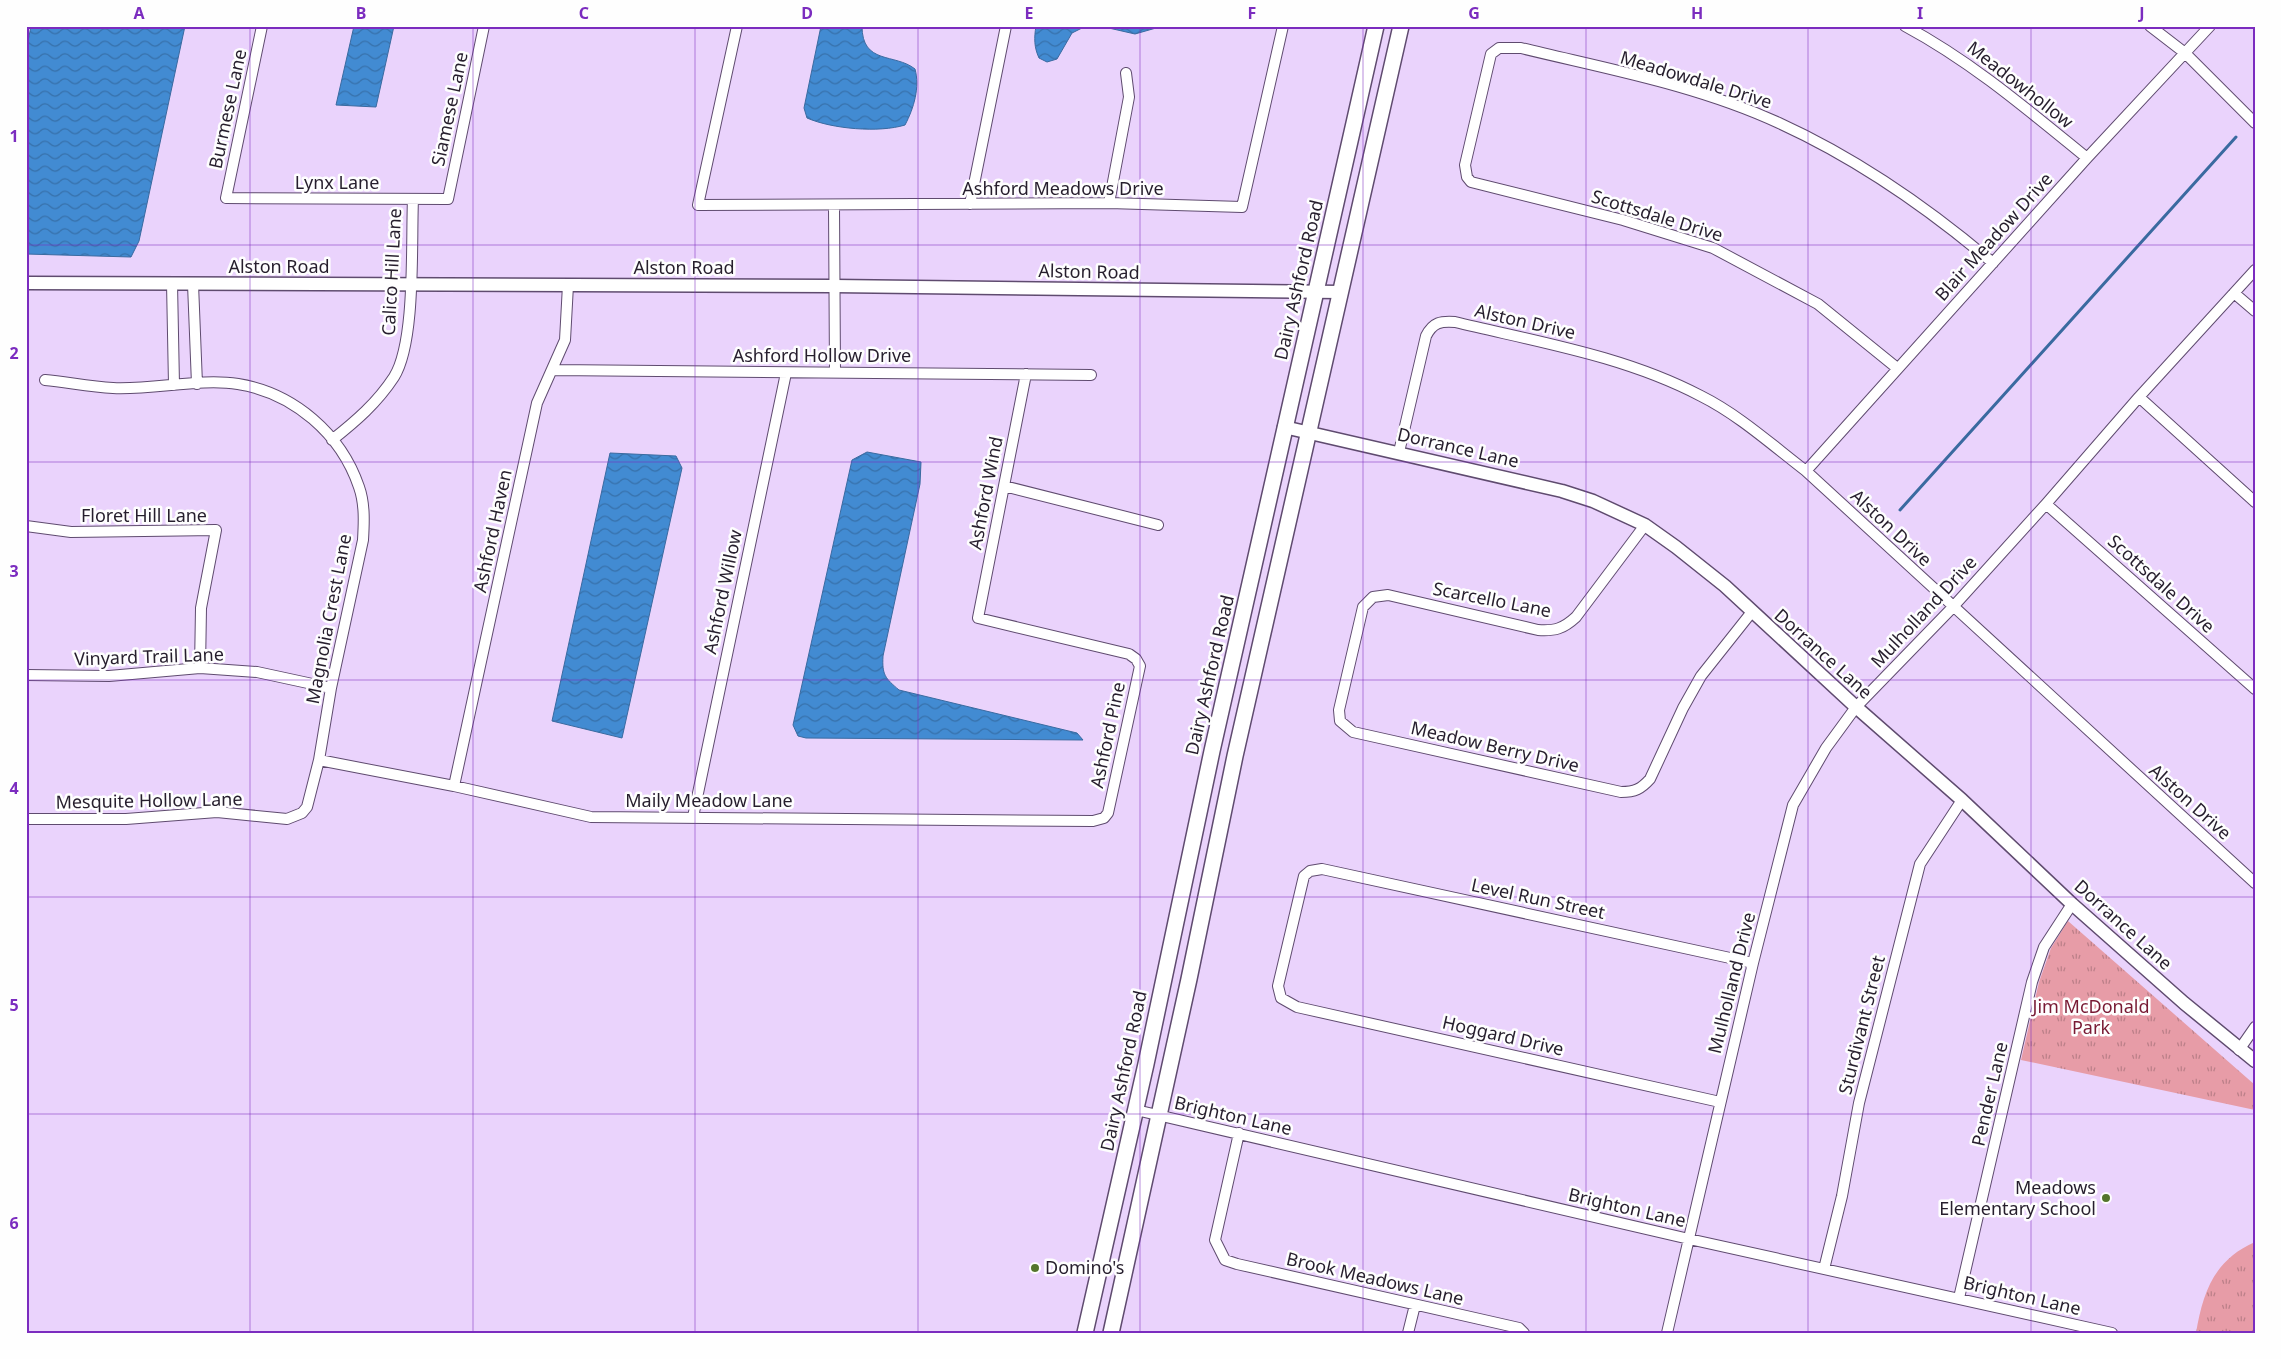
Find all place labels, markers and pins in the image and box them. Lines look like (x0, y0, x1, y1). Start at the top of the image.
place label: Meadows Elementary School (1939, 1175, 2096, 1220)
marker: Meadows Elementary School (2100, 1192, 2112, 1204)
place label: Domino's (1045, 1255, 1124, 1279)
marker: Domino's (1029, 1262, 1041, 1274)

